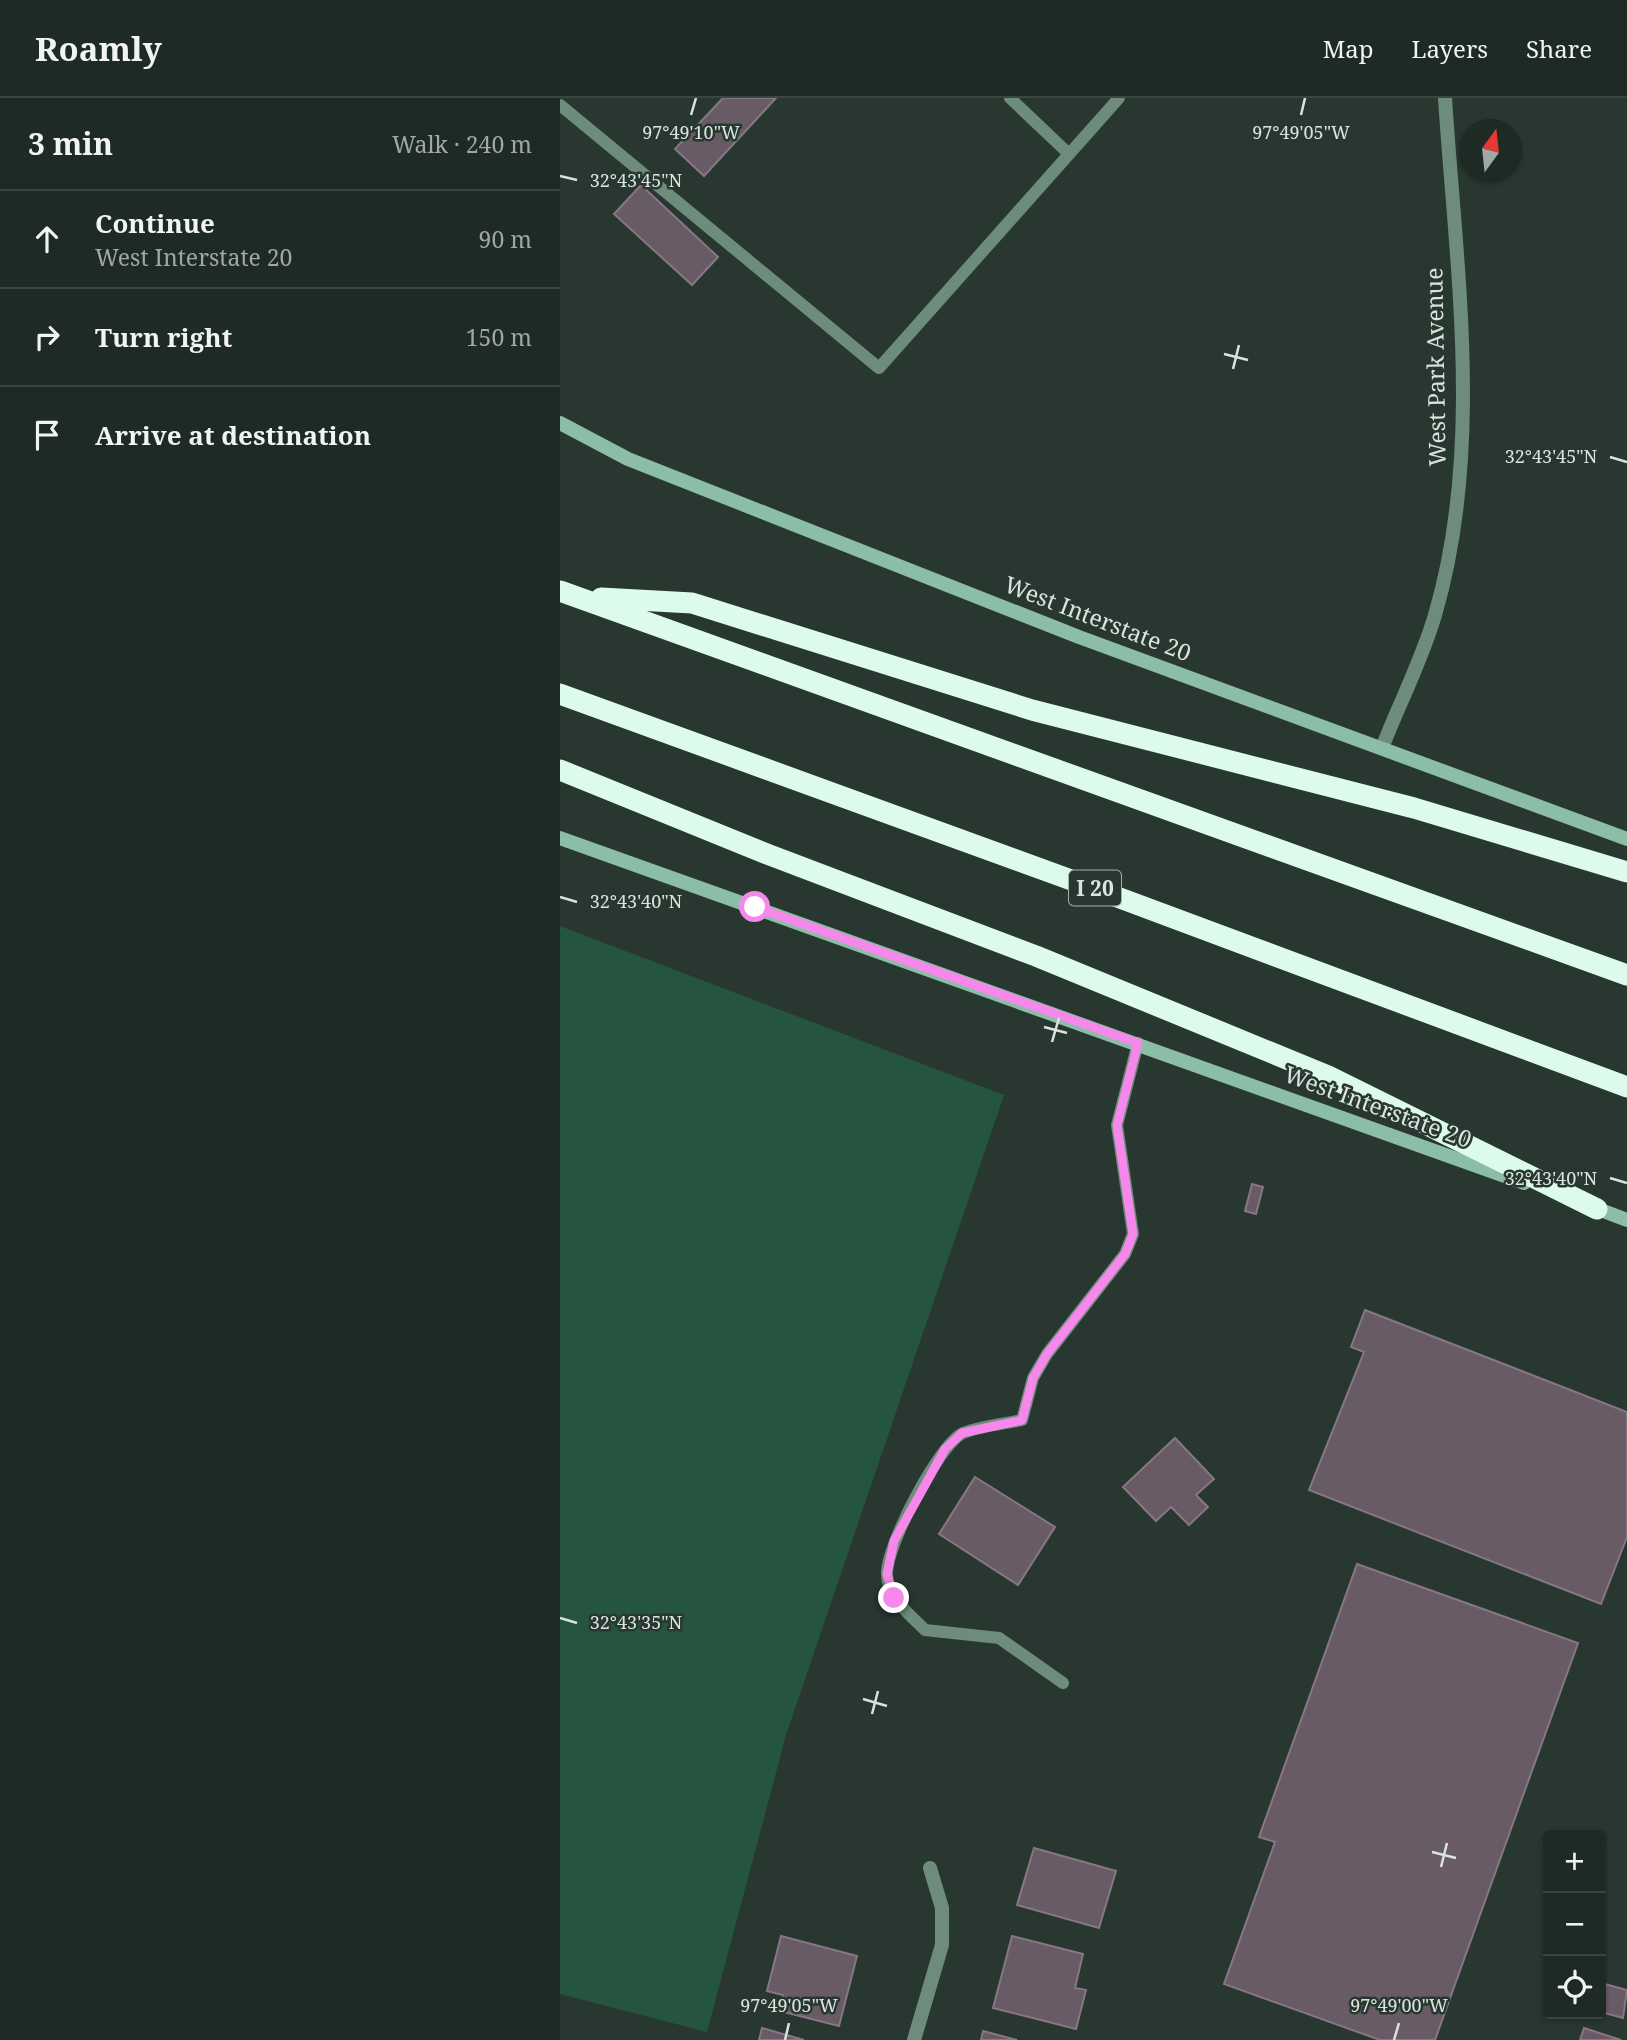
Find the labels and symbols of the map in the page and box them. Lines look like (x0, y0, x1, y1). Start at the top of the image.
north arrow (1459, 119, 1522, 182)
text: 97°49'10"W (642, 120, 740, 144)
text: 97°49'05"W (1252, 120, 1350, 144)
text: 32°43'45"N (590, 168, 683, 192)
street label: West Park Avenue (1417, 267, 1453, 467)
text: 32°43'45"N (1505, 444, 1598, 468)
street label: West Interstate 20 (1000, 568, 1196, 668)
road number: I 20 (1069, 870, 1121, 906)
text: 32°43'40"N (590, 889, 683, 913)
route start (739, 891, 770, 922)
street label: West Interstate 20 (1280, 1057, 1476, 1155)
text: 32°43'40"N (1505, 1166, 1598, 1190)
route end (878, 1582, 909, 1613)
text: 32°43'35"N (590, 1610, 683, 1634)
text: 97°49'05"W (740, 1993, 838, 2017)
text: 97°49'00"W (1350, 1993, 1448, 2017)

